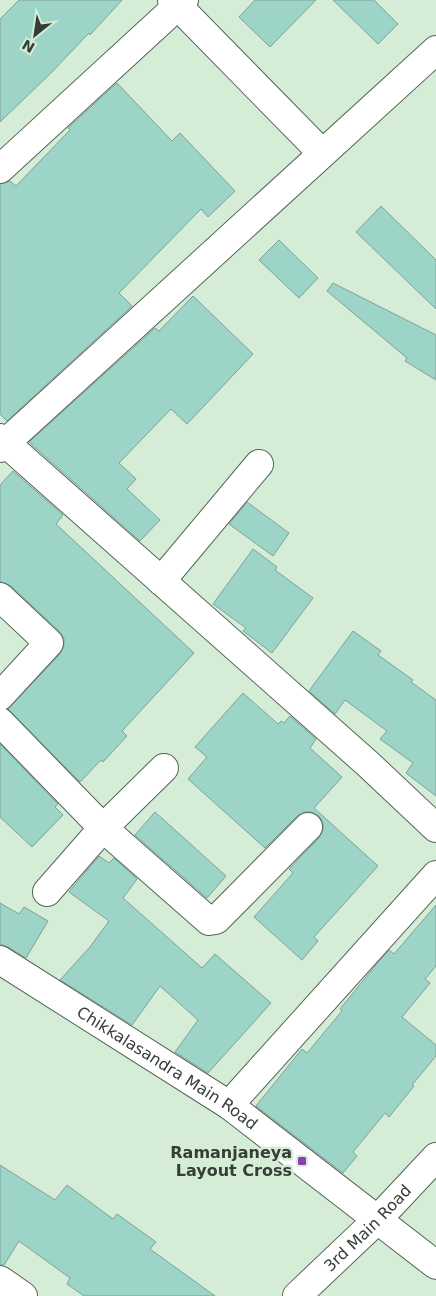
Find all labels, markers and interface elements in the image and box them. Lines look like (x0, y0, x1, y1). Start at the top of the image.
north arrow (10, 10, 60, 60)
text: N (19, 36, 38, 56)
street label: Chikkalasandra Main Road (73, 1002, 261, 1134)
place label: Ramanjaneya Layout Cross (170, 1143, 292, 1180)
marker: Ramanjaneya Layout Cross (296, 1155, 308, 1167)
street label: 3rd Main Road (320, 1181, 415, 1275)

